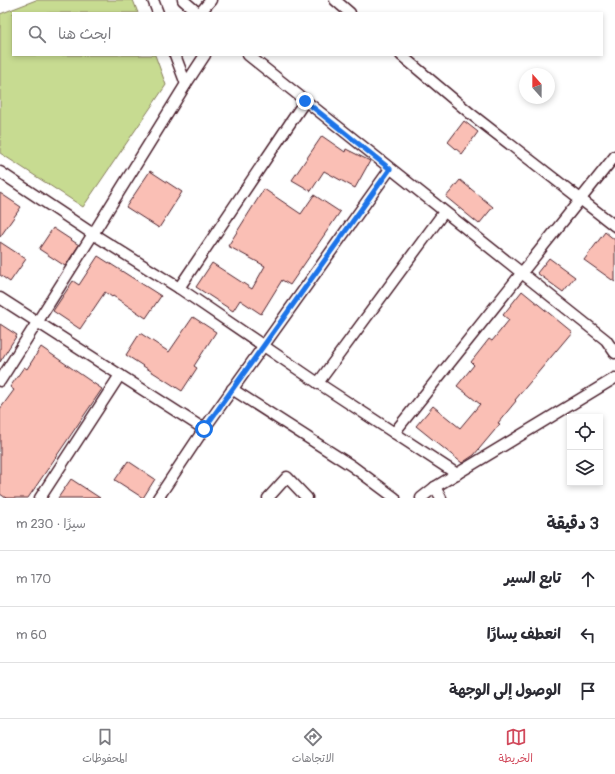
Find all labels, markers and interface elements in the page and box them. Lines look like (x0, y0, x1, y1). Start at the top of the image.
search box (12, 12, 603, 56)
icon: search (26, 23, 48, 45)
text: ابحث هنا (58, 25, 111, 44)
north arrow (519, 68, 555, 104)
route end (296, 92, 314, 110)
map controls (567, 414, 603, 486)
button: locate (567, 414, 603, 450)
route start (195, 420, 213, 438)
button: layers (567, 450, 603, 486)
text: 3 دقيقة (547, 513, 599, 534)
text: سيرًا · 230 m (16, 516, 86, 532)
icon: ahead (577, 568, 599, 590)
text: تابع السير (504, 569, 561, 588)
text: 170 m (16, 571, 51, 587)
icon: left (577, 624, 599, 646)
text: انعطف يسارًا (487, 625, 561, 644)
text: 60 m (16, 627, 47, 643)
icon: arrive (577, 680, 599, 702)
text: الوصول إلى الوجهة (449, 681, 561, 700)
tab: المحفوظات (82, 726, 127, 768)
tab: الاتجاهات (292, 726, 334, 768)
tab: الخريطة (499, 726, 533, 768)

